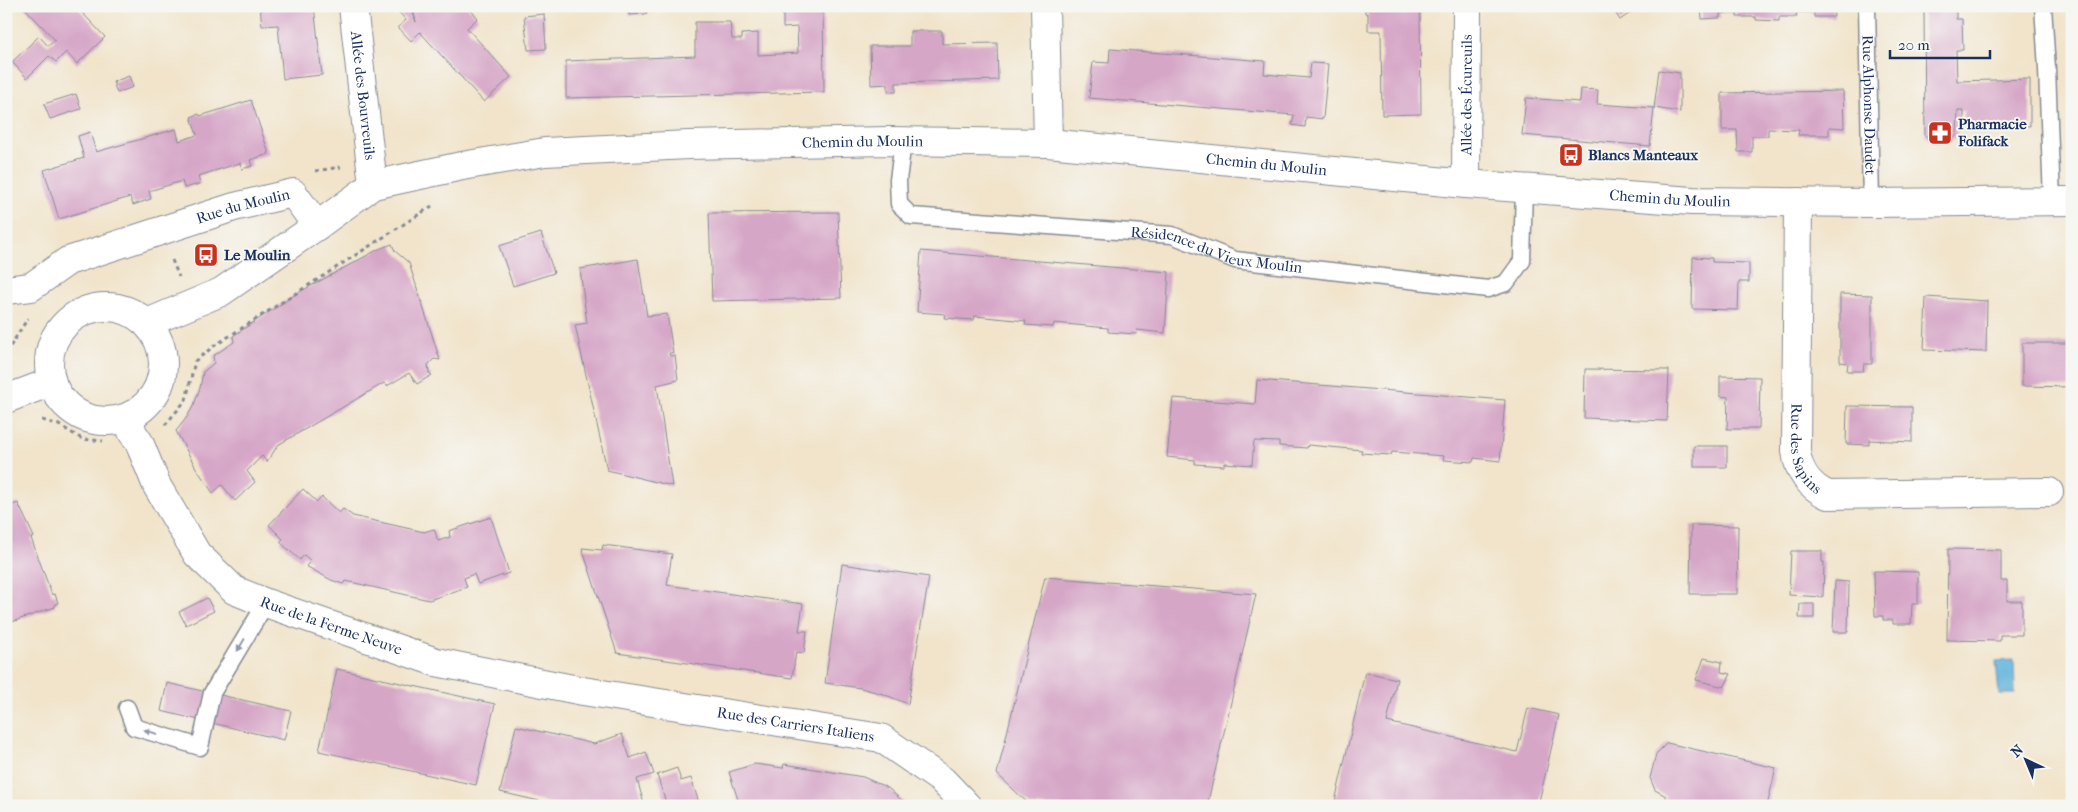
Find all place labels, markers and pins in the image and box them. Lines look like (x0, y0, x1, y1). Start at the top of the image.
place label: Pharmacie Folifack (1957, 115, 2027, 150)
pharmacy icon: Pharmacie Folifack (1927, 120, 1953, 146)
bus stop icon: Blancs Manteaux (1558, 142, 1584, 168)
place label: Blancs Manteaux (1588, 146, 1698, 164)
bus stop icon: Le Moulin (193, 242, 219, 268)
place label: Le Moulin (224, 246, 291, 264)

